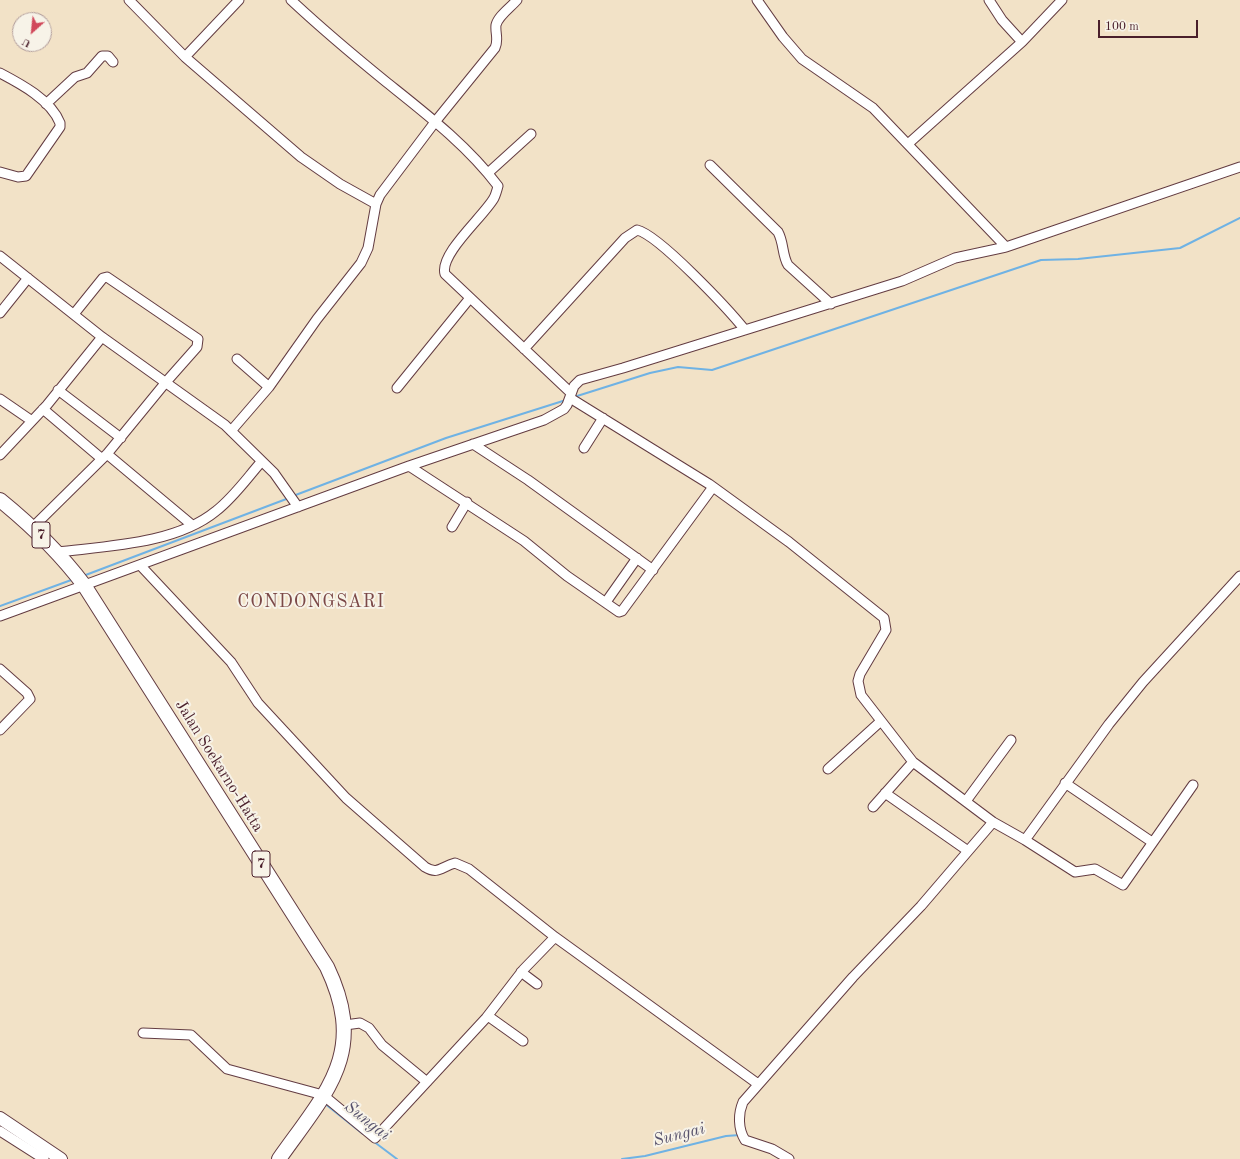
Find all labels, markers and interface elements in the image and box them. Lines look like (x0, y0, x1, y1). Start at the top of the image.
north arrow (12, 12, 52, 52)
scale bar (1100, 12, 1200, 38)
text: 100 m (1105, 21, 1139, 33)
text: U (20, 35, 33, 49)
road number: 7 (32, 522, 50, 548)
district label: CONDONGSARI (237, 591, 385, 613)
street label: Jalan Soekarno-Hatta (171, 696, 267, 836)
road number: 7 (252, 851, 270, 877)
water label: Sungai (340, 1097, 394, 1145)
water label: Sungai (651, 1119, 707, 1151)

